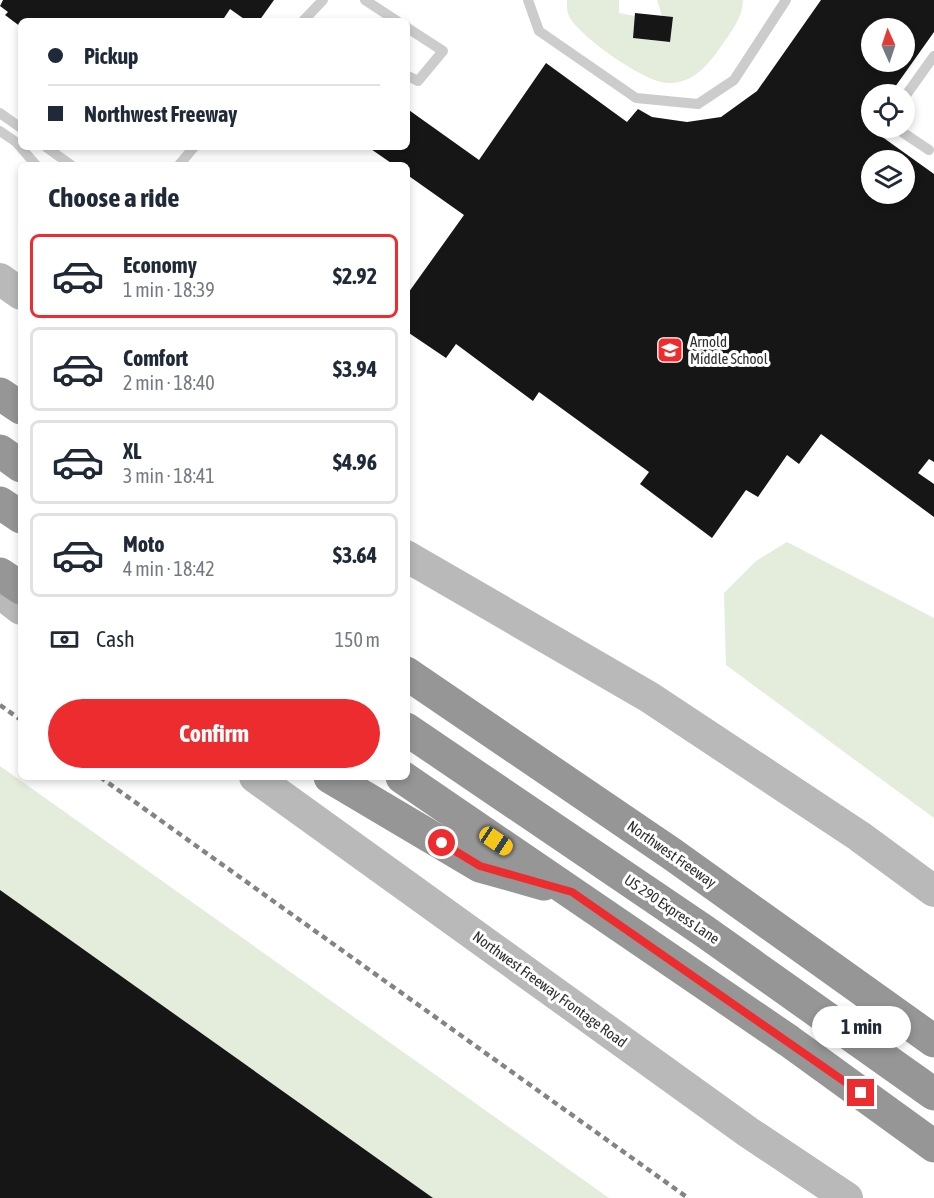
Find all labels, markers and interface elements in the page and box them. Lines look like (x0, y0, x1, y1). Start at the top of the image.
north arrow (861, 18, 915, 72)
map controls (861, 18, 915, 204)
text: Pickup (84, 43, 139, 69)
button: locate (861, 84, 915, 138)
text: Northwest Freeway (84, 101, 237, 127)
button: layers (861, 150, 915, 204)
text: Choose a ride (48, 182, 180, 213)
icon: car (51, 249, 105, 303)
text: Economy (123, 252, 197, 278)
text: $2.92 (333, 263, 377, 289)
text: 1 min · 18:39 (123, 278, 215, 301)
place label: Arnold Middle School (690, 333, 768, 367)
school or university icon: Arnold Middle School (655, 335, 685, 365)
icon: car (51, 342, 105, 396)
text: Comfort (123, 345, 188, 371)
text: $3.94 (333, 356, 377, 382)
text: 2 min · 18:40 (123, 371, 215, 394)
icon: car (51, 435, 105, 489)
text: XL (123, 438, 141, 464)
text: $4.96 (333, 449, 377, 475)
text: 3 min · 18:41 (123, 464, 215, 487)
icon: car (51, 528, 105, 582)
text: Moto (123, 531, 165, 557)
text: $3.64 (333, 542, 377, 568)
text: 4 min · 18:42 (123, 557, 215, 580)
icon: cash (48, 623, 81, 656)
text: Cash (96, 626, 135, 652)
text: 150 m (335, 628, 380, 651)
button: Confirm (48, 699, 380, 768)
street label: Northwest Freeway (624, 817, 720, 891)
car (476, 823, 516, 859)
route start (428, 829, 455, 856)
street label: US 290 Express Lane (621, 871, 723, 947)
street label: Northwest Freeway Frontage Road (470, 927, 630, 1051)
callout: 1 min (812, 1006, 910, 1048)
text: 1 min (841, 1015, 882, 1038)
route end (847, 1079, 874, 1106)

